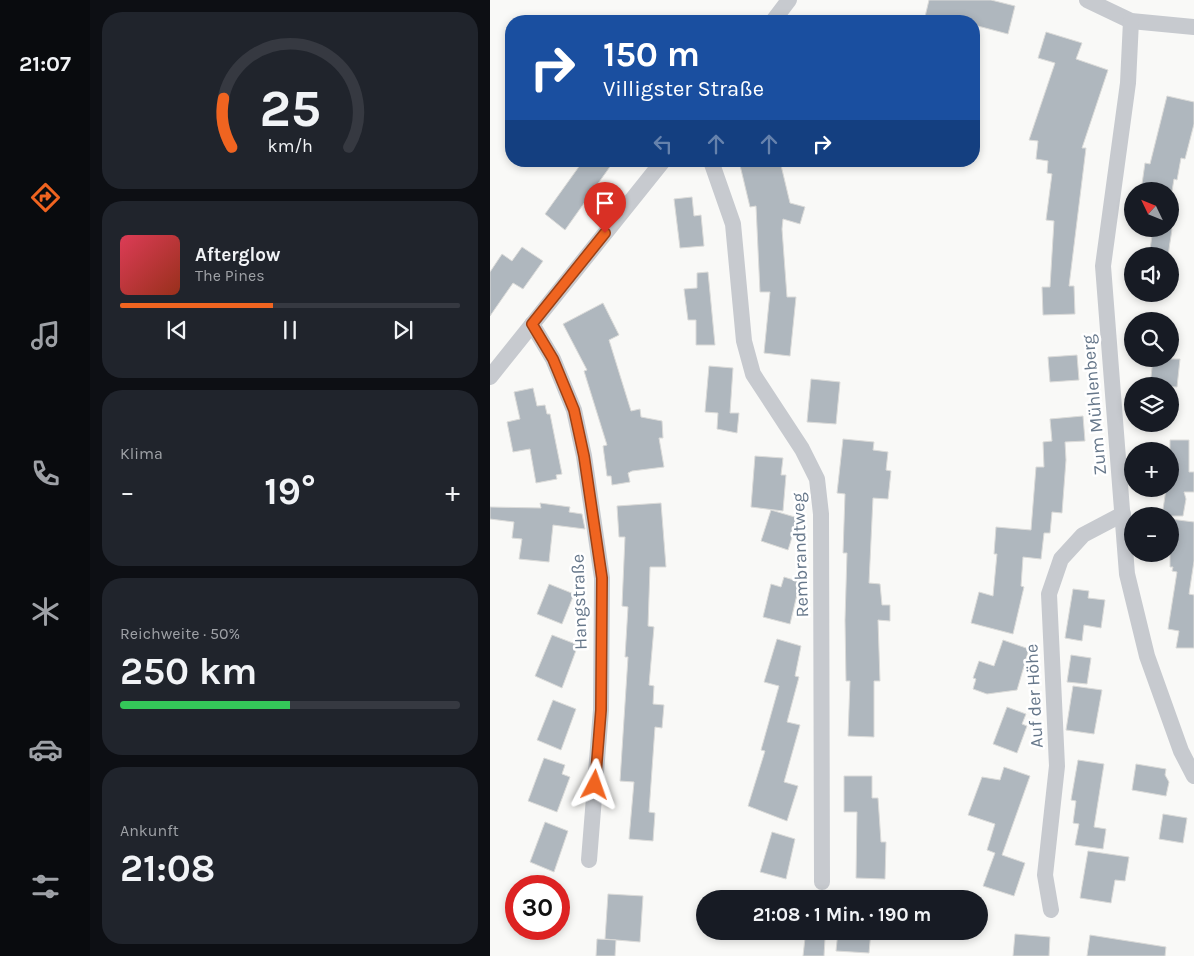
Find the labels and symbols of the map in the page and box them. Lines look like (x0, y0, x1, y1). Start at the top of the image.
pin (584, 182, 626, 233)
north arrow (1124, 182, 1179, 238)
street label: Zum Mühlenberg (1077, 334, 1111, 476)
street label: Rembrandtweg (787, 492, 813, 618)
street label: Hangstraße (566, 554, 592, 650)
street label: Auf der Höhe (1020, 643, 1048, 749)
position arrow (568, 758, 620, 810)
speed limit sign: 30 (505, 875, 570, 940)

